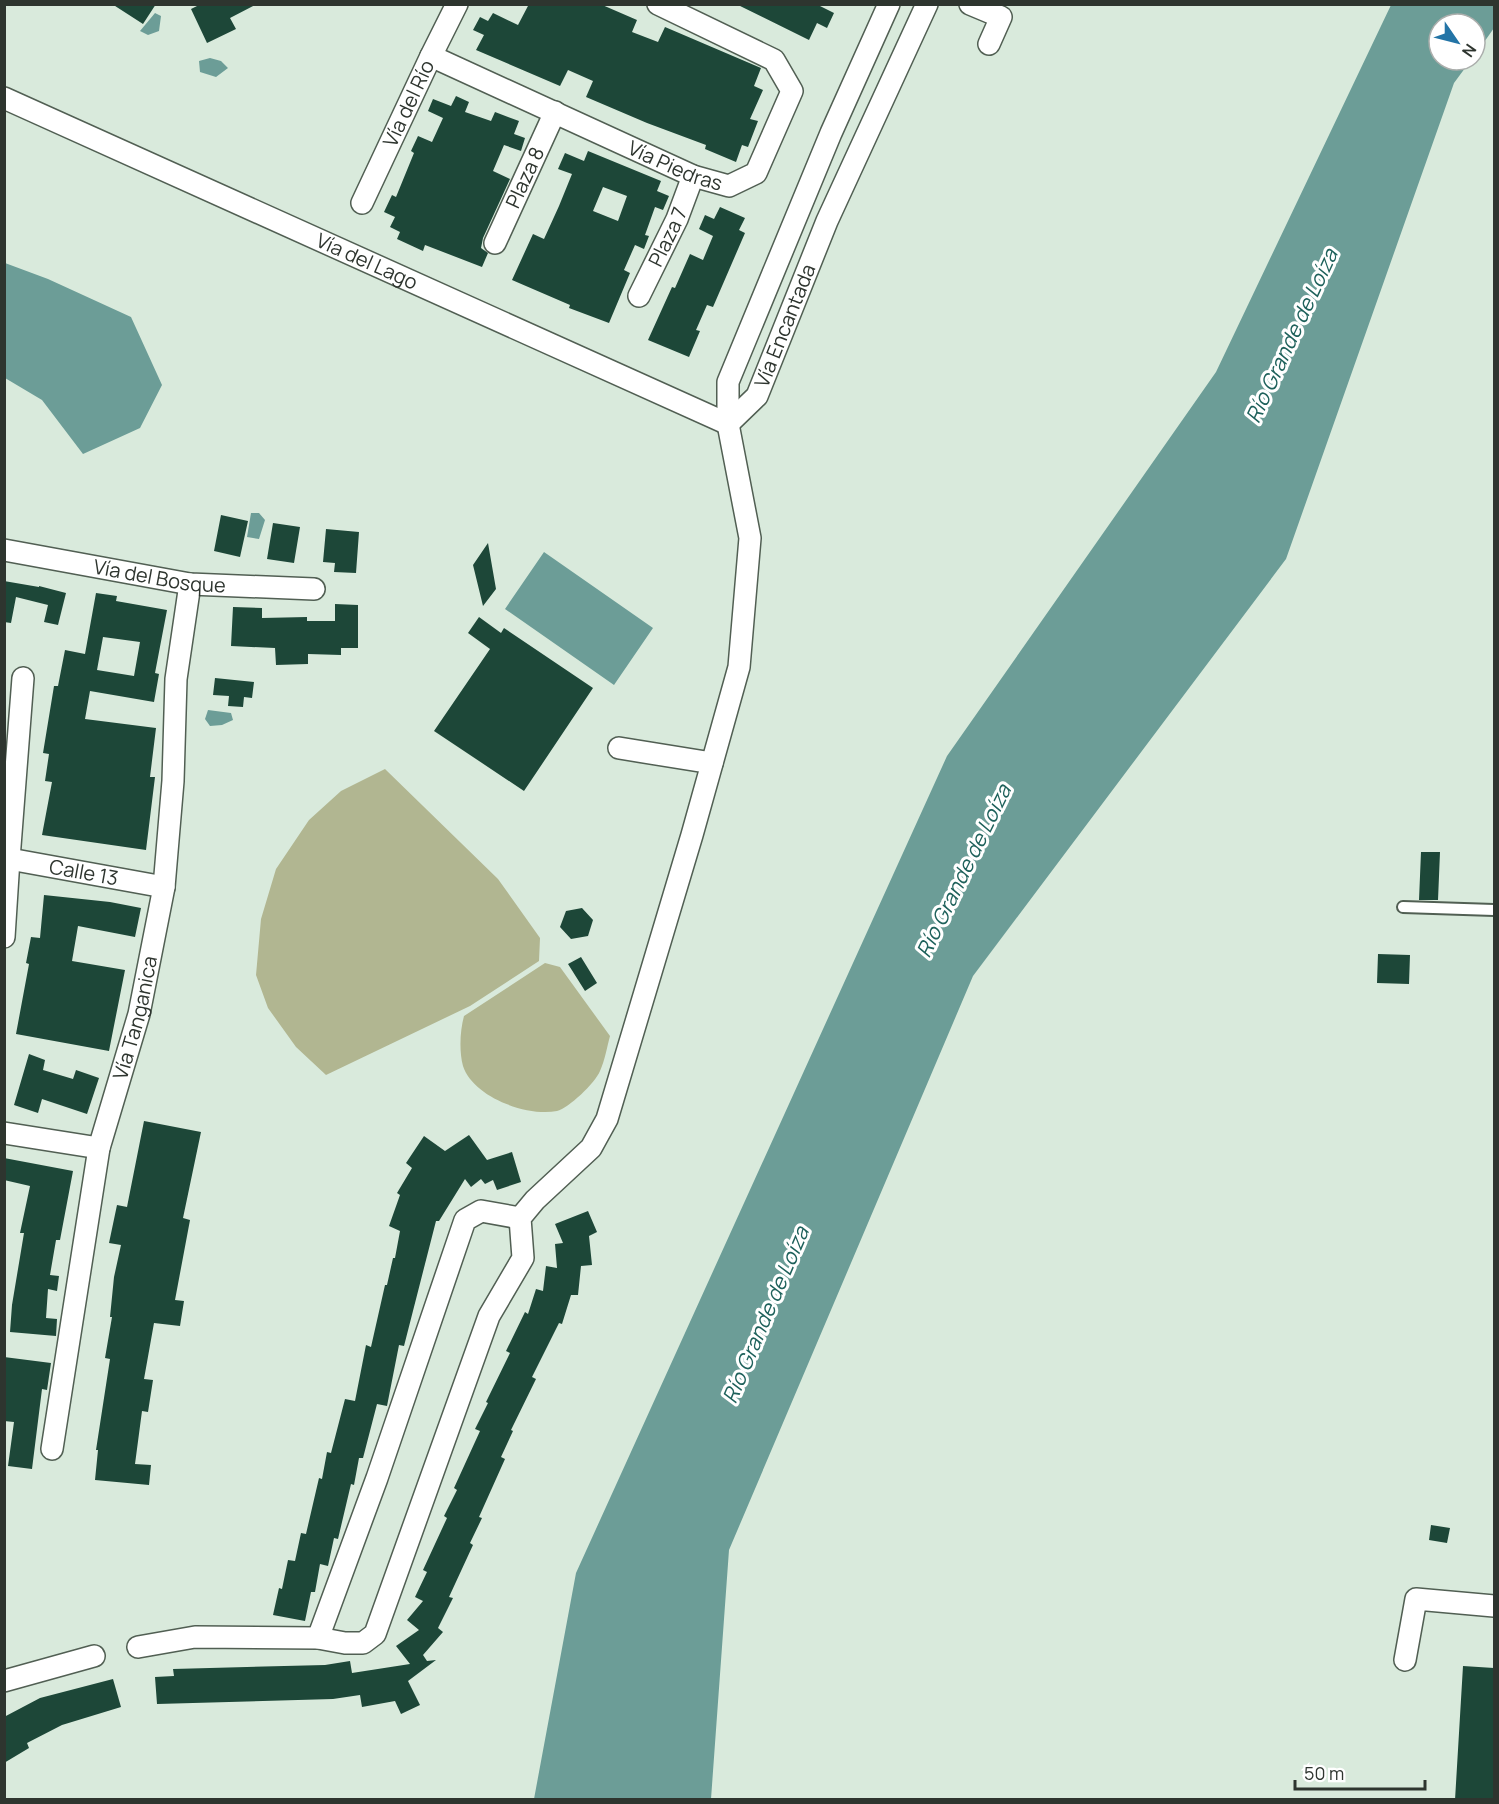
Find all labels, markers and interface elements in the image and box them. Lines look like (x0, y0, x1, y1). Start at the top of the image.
north arrow (1427, 12, 1487, 72)
text: N (1457, 40, 1482, 62)
street label: Vía del Río (376, 55, 440, 151)
street label: Vía Piedras (624, 134, 726, 197)
street label: Plaza 8 (499, 142, 550, 212)
street label: Plaza 7 (642, 203, 693, 271)
street label: Vía del Lago (312, 226, 422, 296)
water label: Río Grande de Loíza (1239, 243, 1344, 427)
street label: Vía Encantada (748, 260, 821, 391)
street label: Vía del Bosque (91, 553, 226, 598)
water label: Río Grande de Loíza (909, 778, 1018, 962)
street label: Calle 13 (47, 852, 120, 891)
street label: Vía Tanganica (106, 954, 163, 1083)
water label: Río Grande de Loíza (715, 1221, 815, 1407)
scale bar (1295, 1753, 1426, 1791)
text: 50 m (1304, 1761, 1344, 1785)

